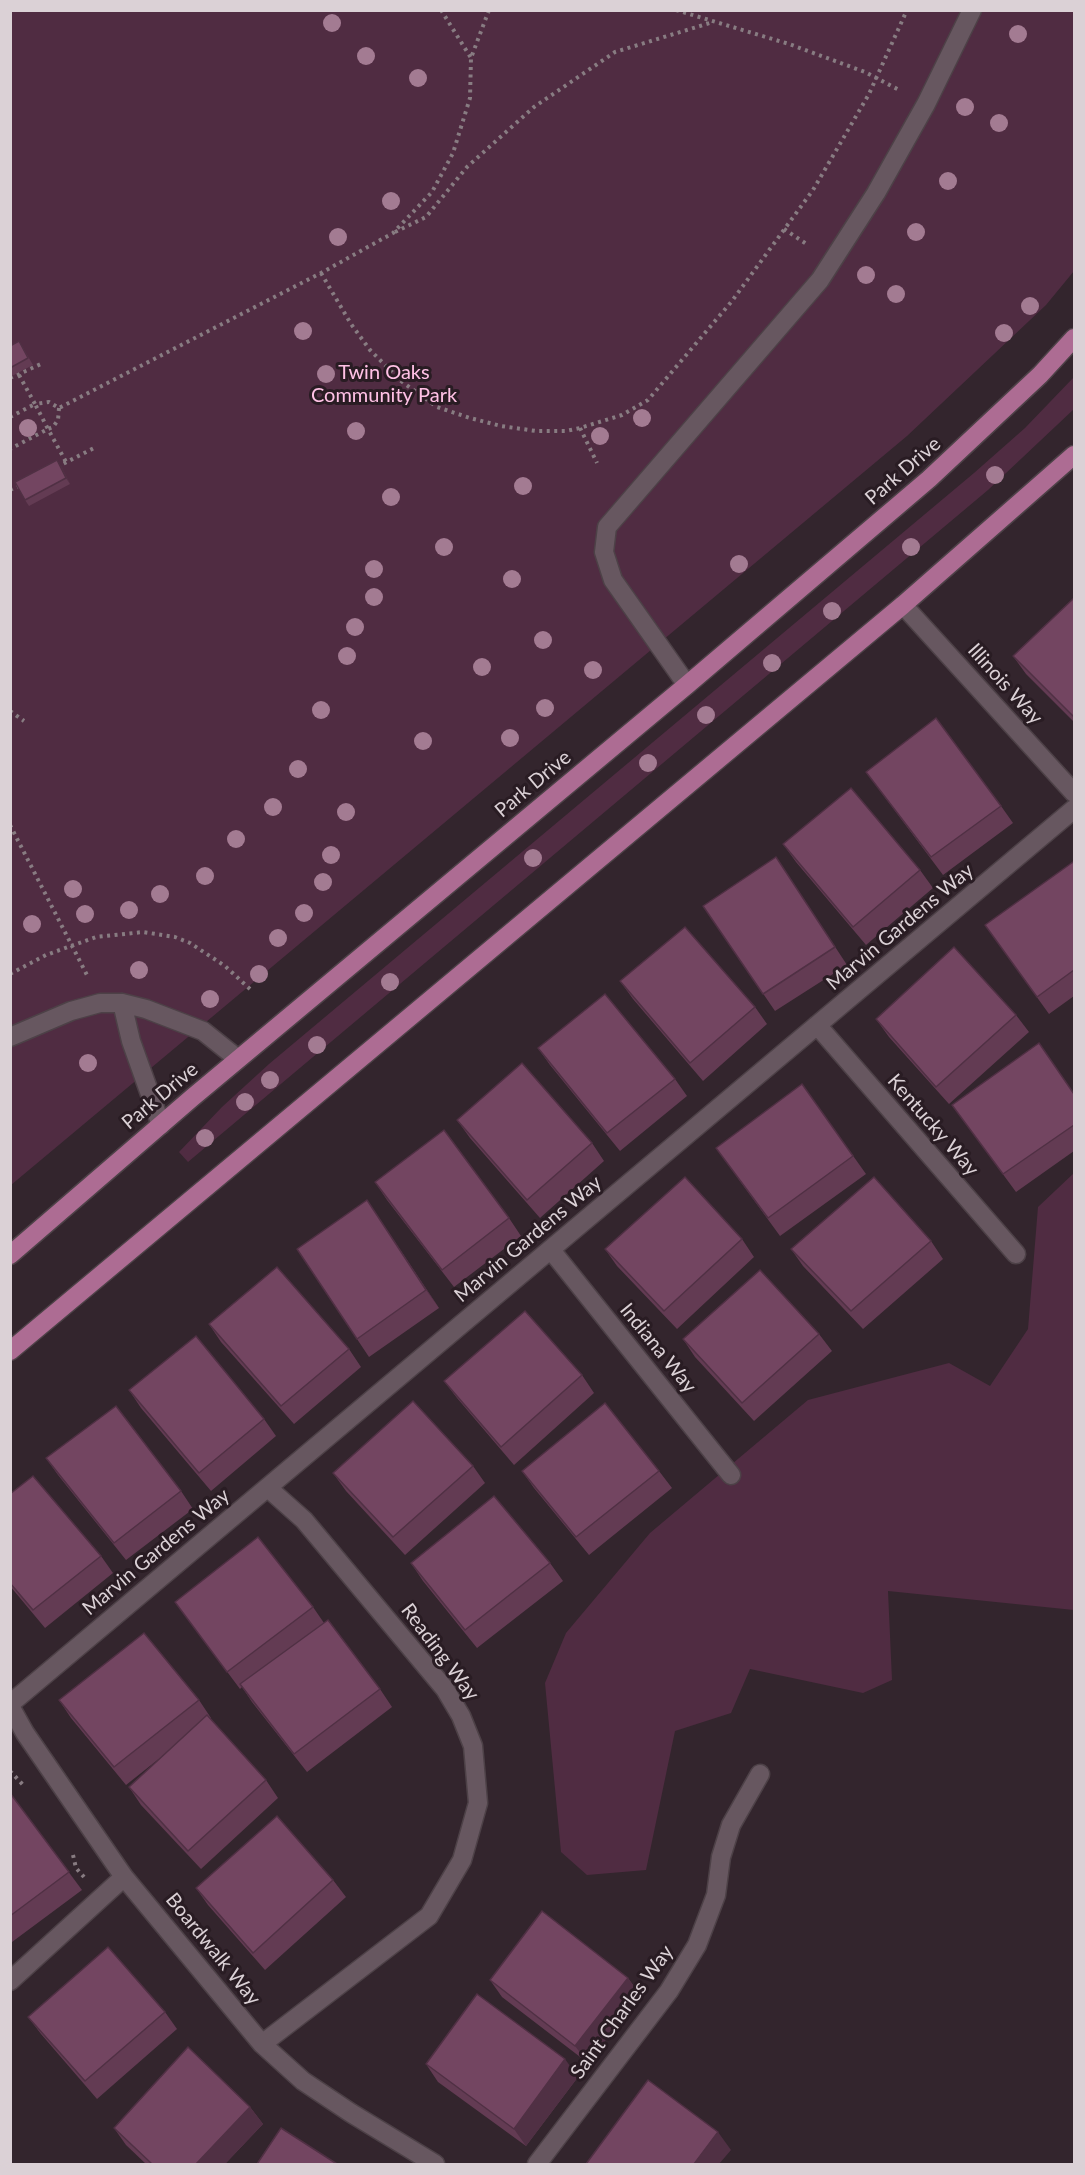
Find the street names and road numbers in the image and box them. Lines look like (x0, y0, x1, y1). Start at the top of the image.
street label: Park Drive (860, 432, 946, 510)
street label: Illinois Way (963, 639, 1047, 729)
street label: Park Drive (490, 745, 576, 823)
street label: Marvin Gardens Way (822, 858, 978, 996)
street label: Park Drive (117, 1057, 203, 1135)
street label: Kentucky Way (882, 1069, 984, 1181)
street label: Marvin Gardens Way (450, 1170, 606, 1308)
street label: Indiana Way (615, 1298, 701, 1398)
street label: Marvin Gardens Way (78, 1483, 234, 1621)
street label: Reading Way (396, 1599, 484, 1705)
street label: Boardwalk Way (160, 1888, 266, 2010)
street label: Saint Charles Way (566, 1941, 678, 2083)

